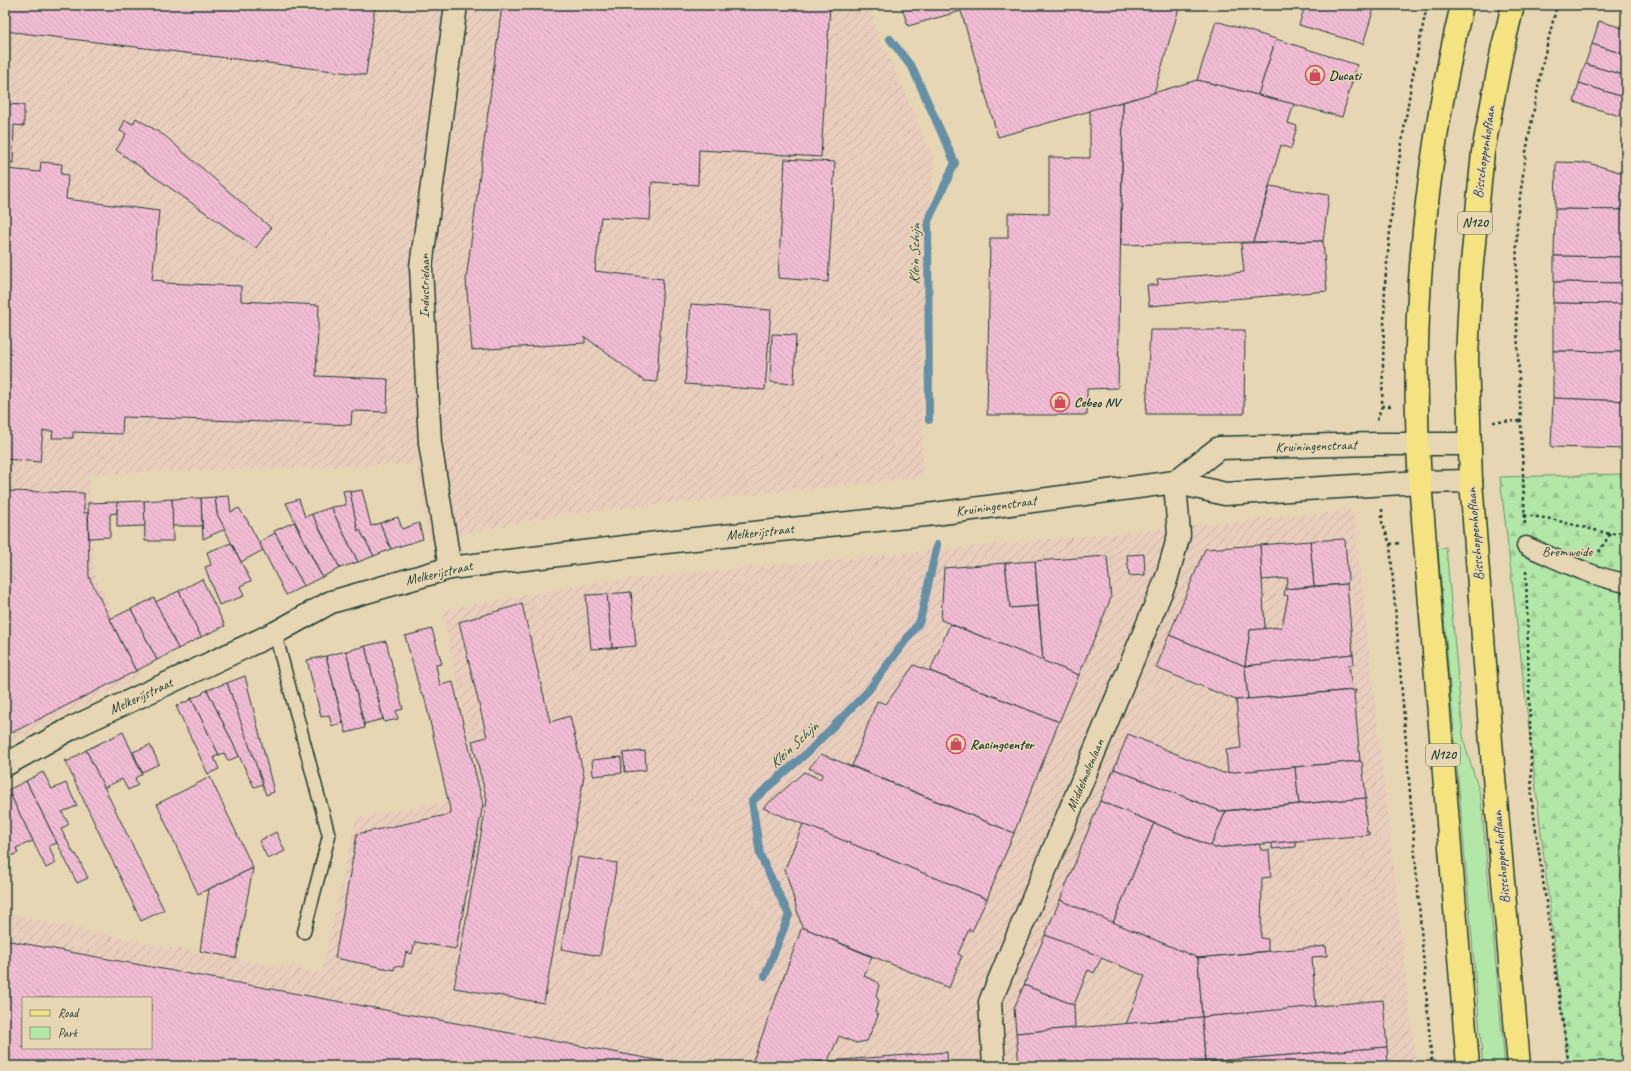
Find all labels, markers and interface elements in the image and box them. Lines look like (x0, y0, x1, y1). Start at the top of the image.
shop icon: Ducati (1304, 64, 1326, 86)
place label: Ducati (1329, 67, 1363, 84)
street label: Bisschoppenhoflaan (1469, 104, 1499, 199)
road number: N120 (1458, 212, 1492, 234)
water label: Klein Schijn (905, 222, 925, 285)
street label: Industrielaan (416, 253, 433, 318)
shop icon: Cebeo NV (1049, 391, 1071, 413)
place label: Cebeo NV (1074, 394, 1123, 411)
street label: Kruiningenstraat (1275, 436, 1359, 456)
street label: Bisschoppenhoflaan (1462, 486, 1488, 581)
street label: Kruiningenstraat (955, 492, 1040, 520)
street label: Melkerijstraat (725, 520, 796, 544)
park label: Bremweide (1542, 543, 1593, 560)
street label: Melkerijstraat (404, 557, 475, 589)
street label: Melkerijstraat (107, 673, 177, 718)
water label: Klein Schijn (765, 717, 824, 773)
shop icon: Racingcenter (945, 733, 967, 755)
place label: Racingcenter (970, 736, 1036, 753)
street label: Middelmolenlaan (1062, 736, 1108, 814)
road number: N120 (1426, 744, 1460, 766)
street label: Bisschoppenhoflaan (1488, 809, 1514, 904)
legend (22, 997, 152, 1049)
text: Road (58, 1005, 80, 1021)
text: Park (58, 1025, 79, 1041)

